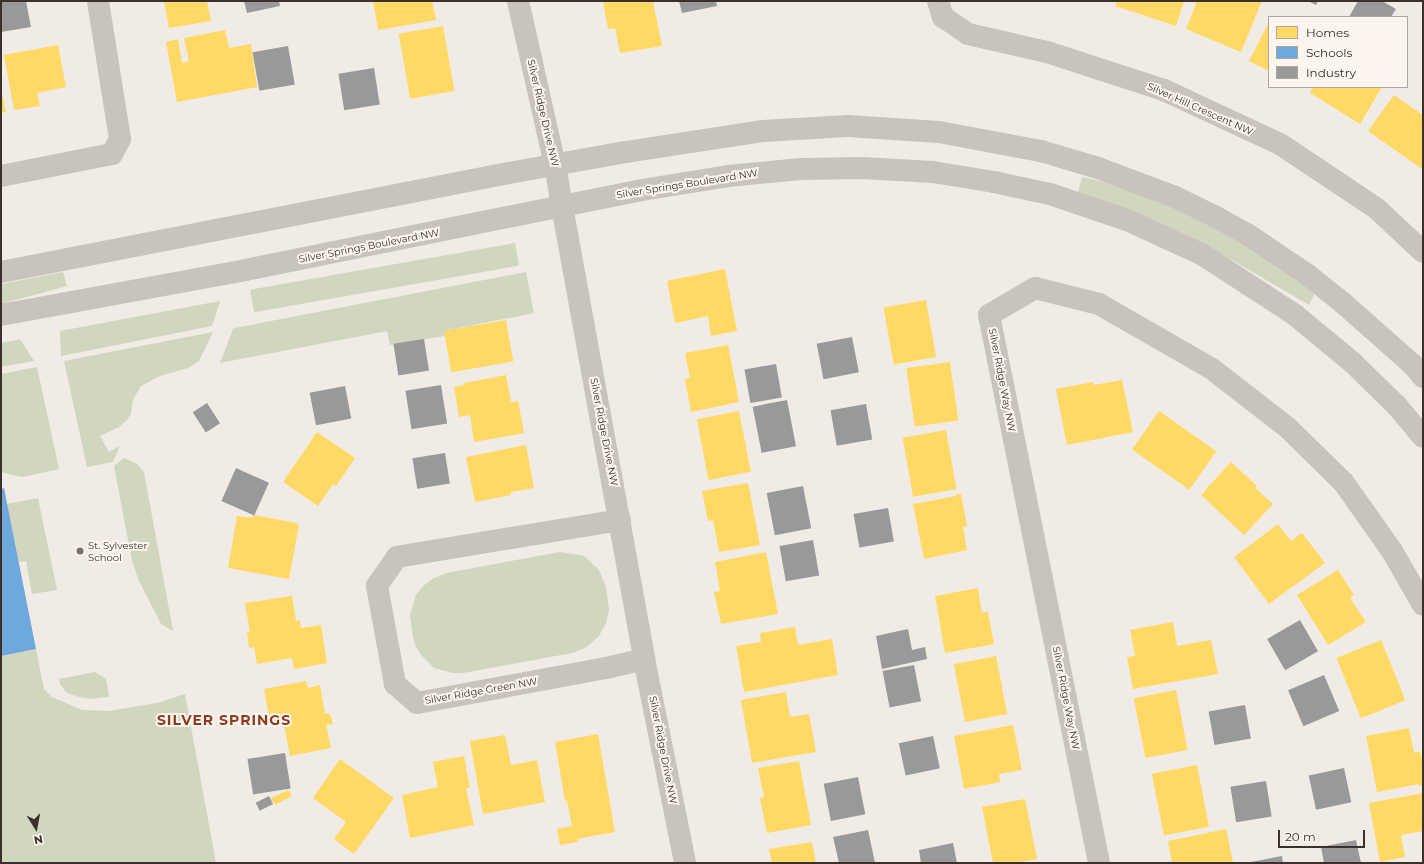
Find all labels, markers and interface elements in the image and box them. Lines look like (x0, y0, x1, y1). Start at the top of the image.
legend (1268, 16, 1408, 88)
text: Homes (1306, 25, 1349, 40)
text: Schools (1306, 45, 1352, 60)
street label: Silver Ridge Drive NW (525, 58, 561, 168)
text: Industry (1306, 65, 1356, 80)
street label: Silver Hill Crescent NW (1145, 80, 1255, 138)
street label: Silver Springs Boulevard NW (616, 167, 758, 201)
street label: Silver Springs Boulevard NW (298, 226, 440, 266)
street label: Silver Ridge Way NW (986, 327, 1018, 433)
street label: Silver Ridge Drive NW (588, 377, 620, 487)
place label: St. Sylvester School (88, 539, 147, 562)
marker: St. Sylvester School (75, 546, 85, 556)
street label: Silver Ridge Way NW (1050, 645, 1082, 751)
street label: Silver Ridge Green NW (424, 675, 538, 707)
street label: Silver Ridge Drive NW (647, 695, 679, 805)
district label: SILVER SPRINGS (157, 712, 291, 728)
north arrow (16, 808, 56, 848)
scale bar (1280, 822, 1367, 848)
text: 20 m (1285, 829, 1316, 844)
text: N (33, 832, 44, 847)

